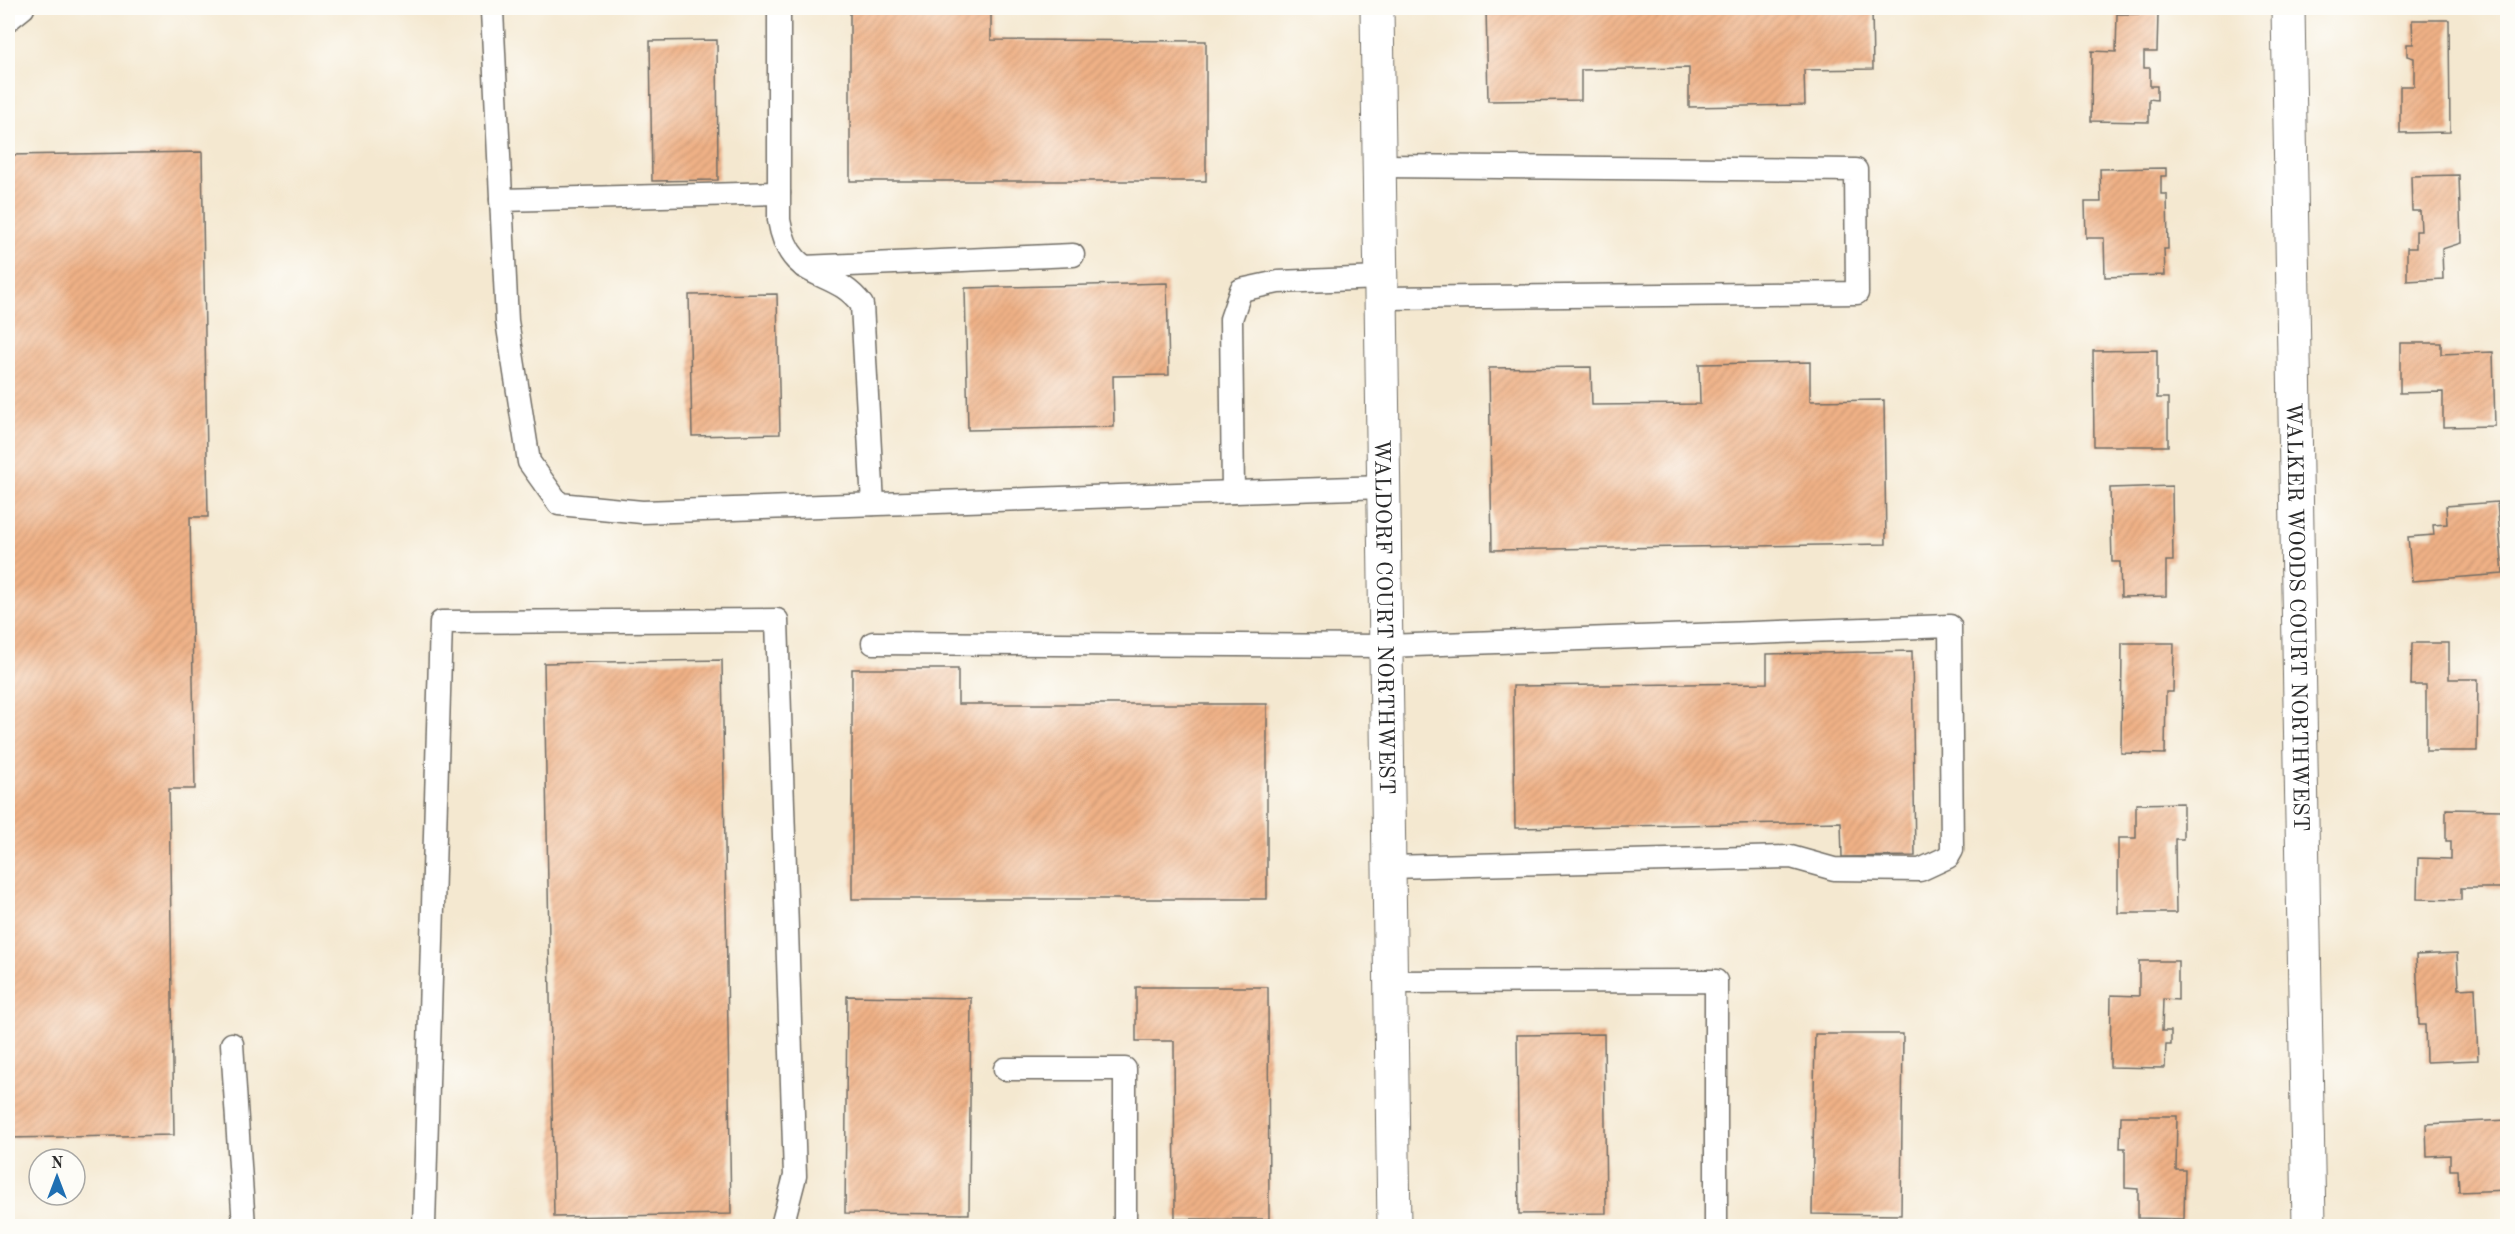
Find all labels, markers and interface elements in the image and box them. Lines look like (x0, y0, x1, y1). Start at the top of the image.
street label: WALKER WOODS COURT NORTHWEST (2282, 402, 2311, 832)
street label: WALDORF COURT NORTHWEST (1370, 439, 1397, 795)
north arrow (27, 1147, 87, 1207)
text: N (51, 1156, 64, 1172)

